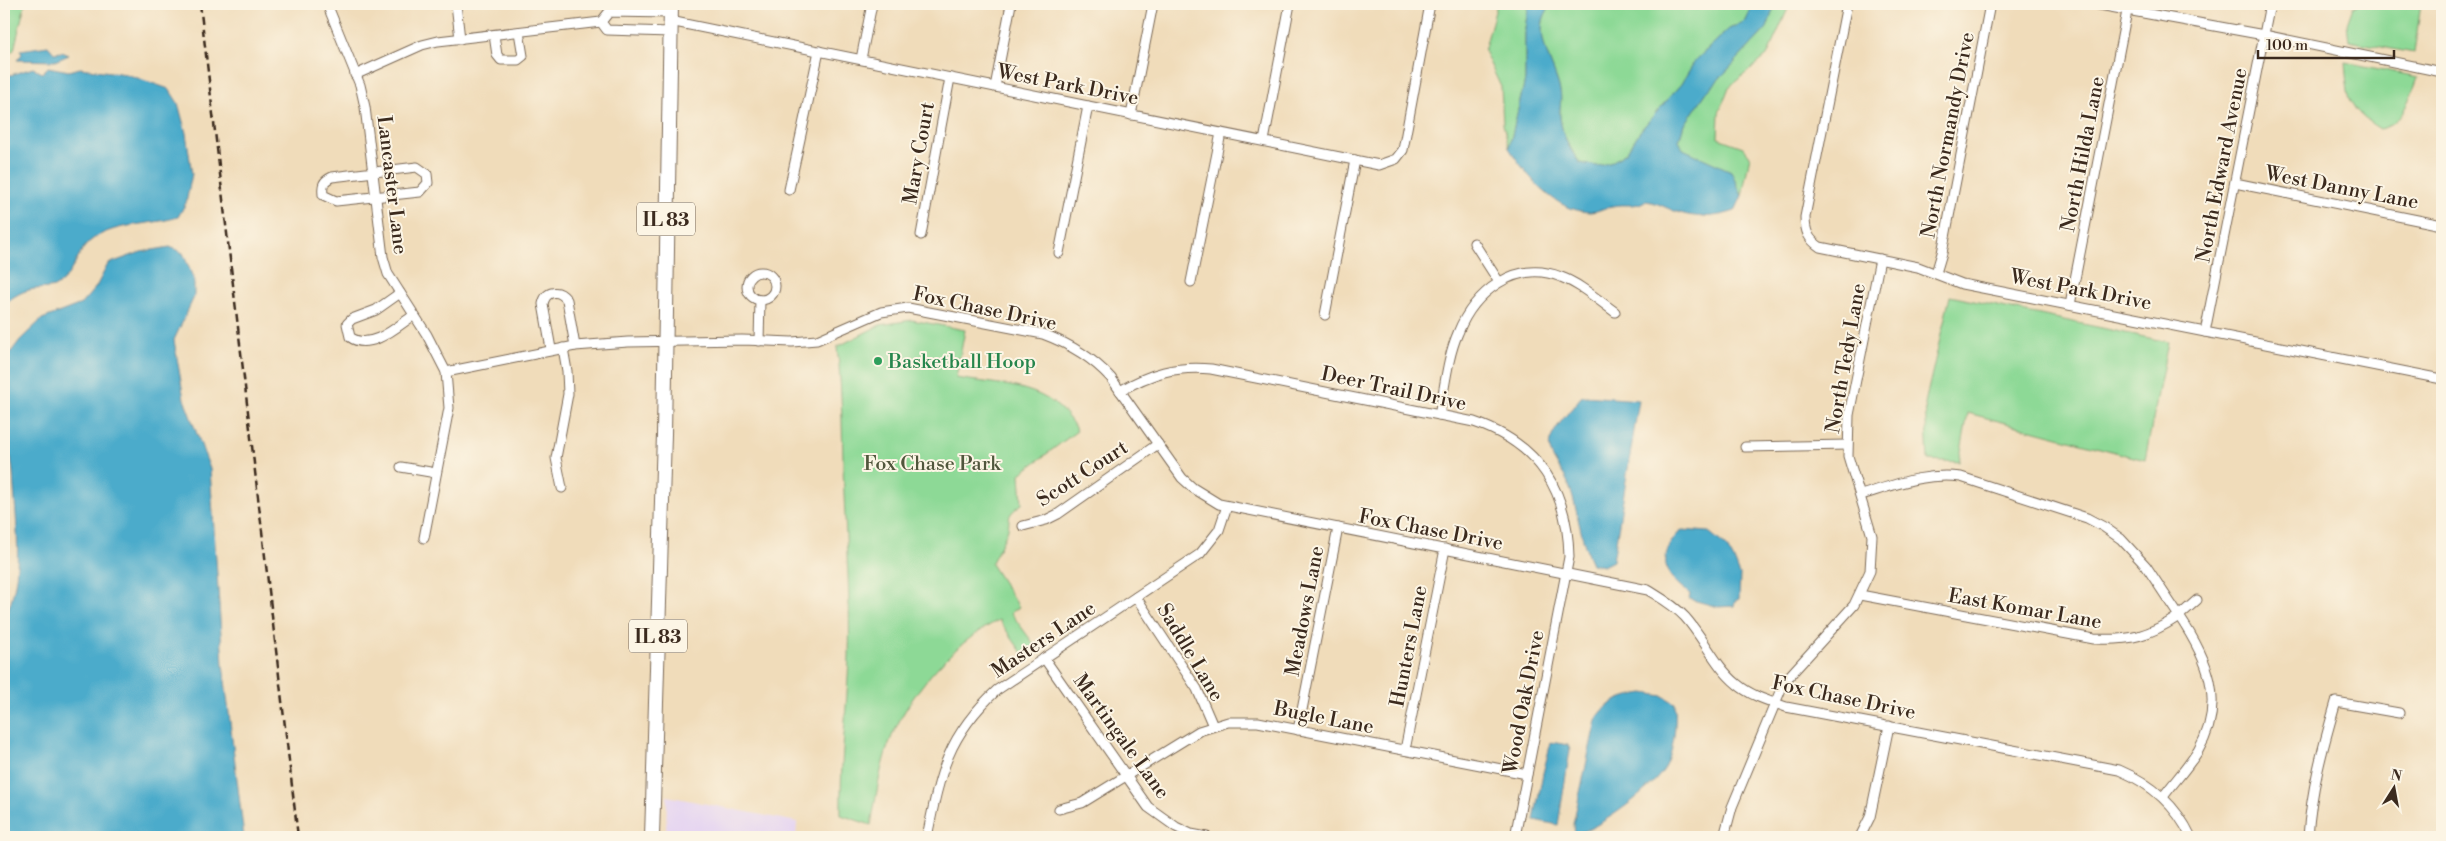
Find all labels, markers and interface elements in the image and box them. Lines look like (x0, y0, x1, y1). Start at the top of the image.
scale bar (2258, 28, 2395, 60)
street label: North Normandy Drive (1916, 30, 1981, 240)
text: 100 m (2266, 36, 2308, 55)
street label: West Park Drive (994, 59, 1141, 111)
street label: North Edward Avenue (2191, 66, 2254, 265)
street label: North Hilda Lane (2056, 74, 2111, 234)
street label: Mary Court (898, 100, 941, 206)
street label: Lancaster Lane (371, 114, 412, 256)
street label: West Danny Lane (2262, 161, 2420, 216)
road number: IL 83 (637, 202, 695, 235)
street label: West Park Drive (2007, 264, 2154, 316)
street label: North Tedy Lane (1821, 281, 1872, 435)
street label: Fox Chase Drive (910, 282, 1059, 337)
place label: Basketball Hoop (887, 350, 1036, 375)
marker: Basketball Hoop (872, 355, 884, 367)
street label: Deer Trail Drive (1319, 362, 1469, 417)
street label: Scott Court (1033, 436, 1133, 513)
park label: Fox Chase Park (863, 452, 1002, 477)
street label: Fox Chase Drive (1356, 504, 1505, 557)
street label: Meadows Lane (1281, 544, 1330, 679)
street label: Hunters Lane (1385, 583, 1434, 709)
street label: East Komar Lane (1946, 584, 2103, 635)
street label: Masters Lane (987, 596, 1101, 684)
street label: Saddle Lane (1151, 599, 1229, 706)
road number: IL 83 (629, 620, 687, 652)
street label: Wood Oak Drive (1498, 628, 1551, 777)
street label: Martingale Lane (1067, 669, 1175, 804)
street label: Fox Chase Drive (1769, 671, 1918, 726)
street label: Bugle Lane (1271, 696, 1376, 740)
north arrow (2368, 764, 2418, 814)
text: N (2389, 766, 2403, 786)

